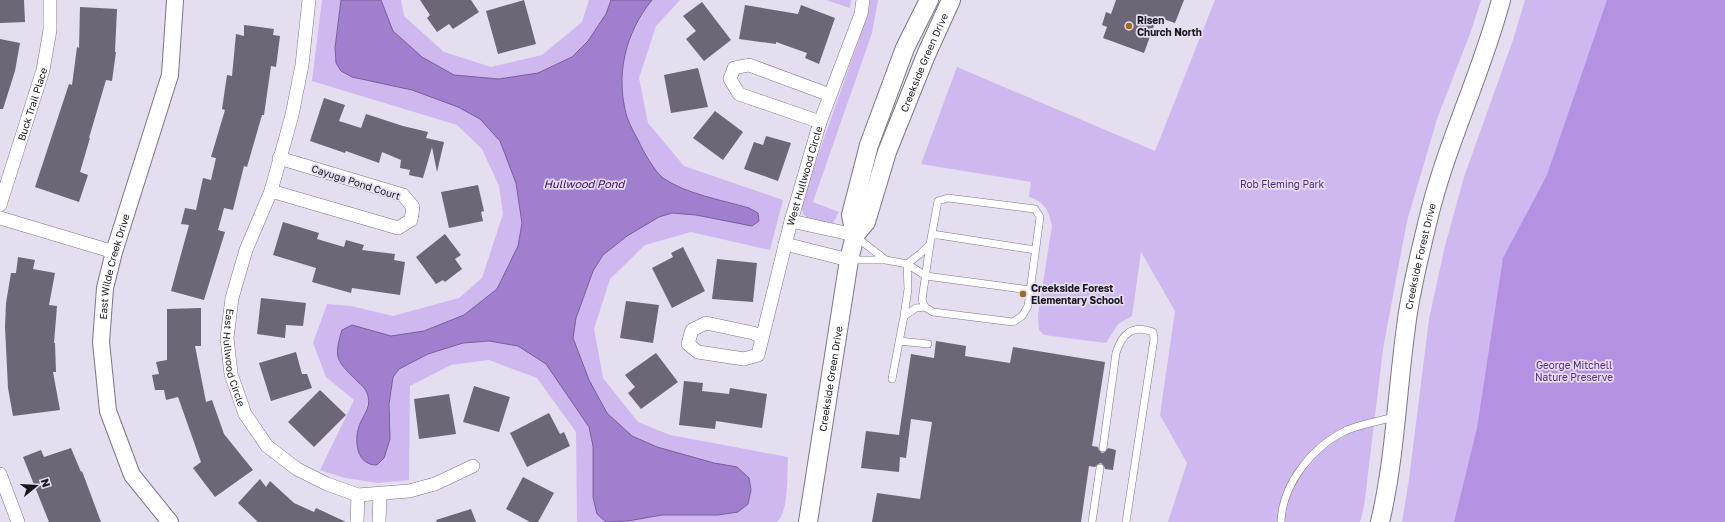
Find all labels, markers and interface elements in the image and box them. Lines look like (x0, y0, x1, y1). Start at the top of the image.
street label: Creekside Green Drive (898, 11, 950, 114)
place label: Risen Church North (1137, 14, 1202, 38)
marker: Risen Church North (1124, 21, 1134, 31)
street label: Buck Trail Place (15, 66, 50, 142)
street label: West Hullwood Circle (784, 125, 825, 227)
street label: Cayuga Pond Court (310, 162, 402, 202)
water label: Hullwood Pond (544, 177, 626, 190)
park label: Rob Fleming Park (1240, 178, 1324, 190)
street label: Creekside Forest Drive (1403, 202, 1438, 310)
street label: East Wilde Creek Drive (97, 212, 132, 320)
place label: Creekside Forest Elementary School (1031, 282, 1124, 306)
marker: Creekside Forest Elementary School (1018, 289, 1028, 299)
street label: East Hullwood Circle (221, 308, 248, 408)
street label: Creekside Green Drive (816, 325, 845, 432)
park label: George Mitchell Nature Preserve (1535, 359, 1613, 383)
north arrow (16, 466, 56, 506)
text: N (39, 477, 53, 489)

